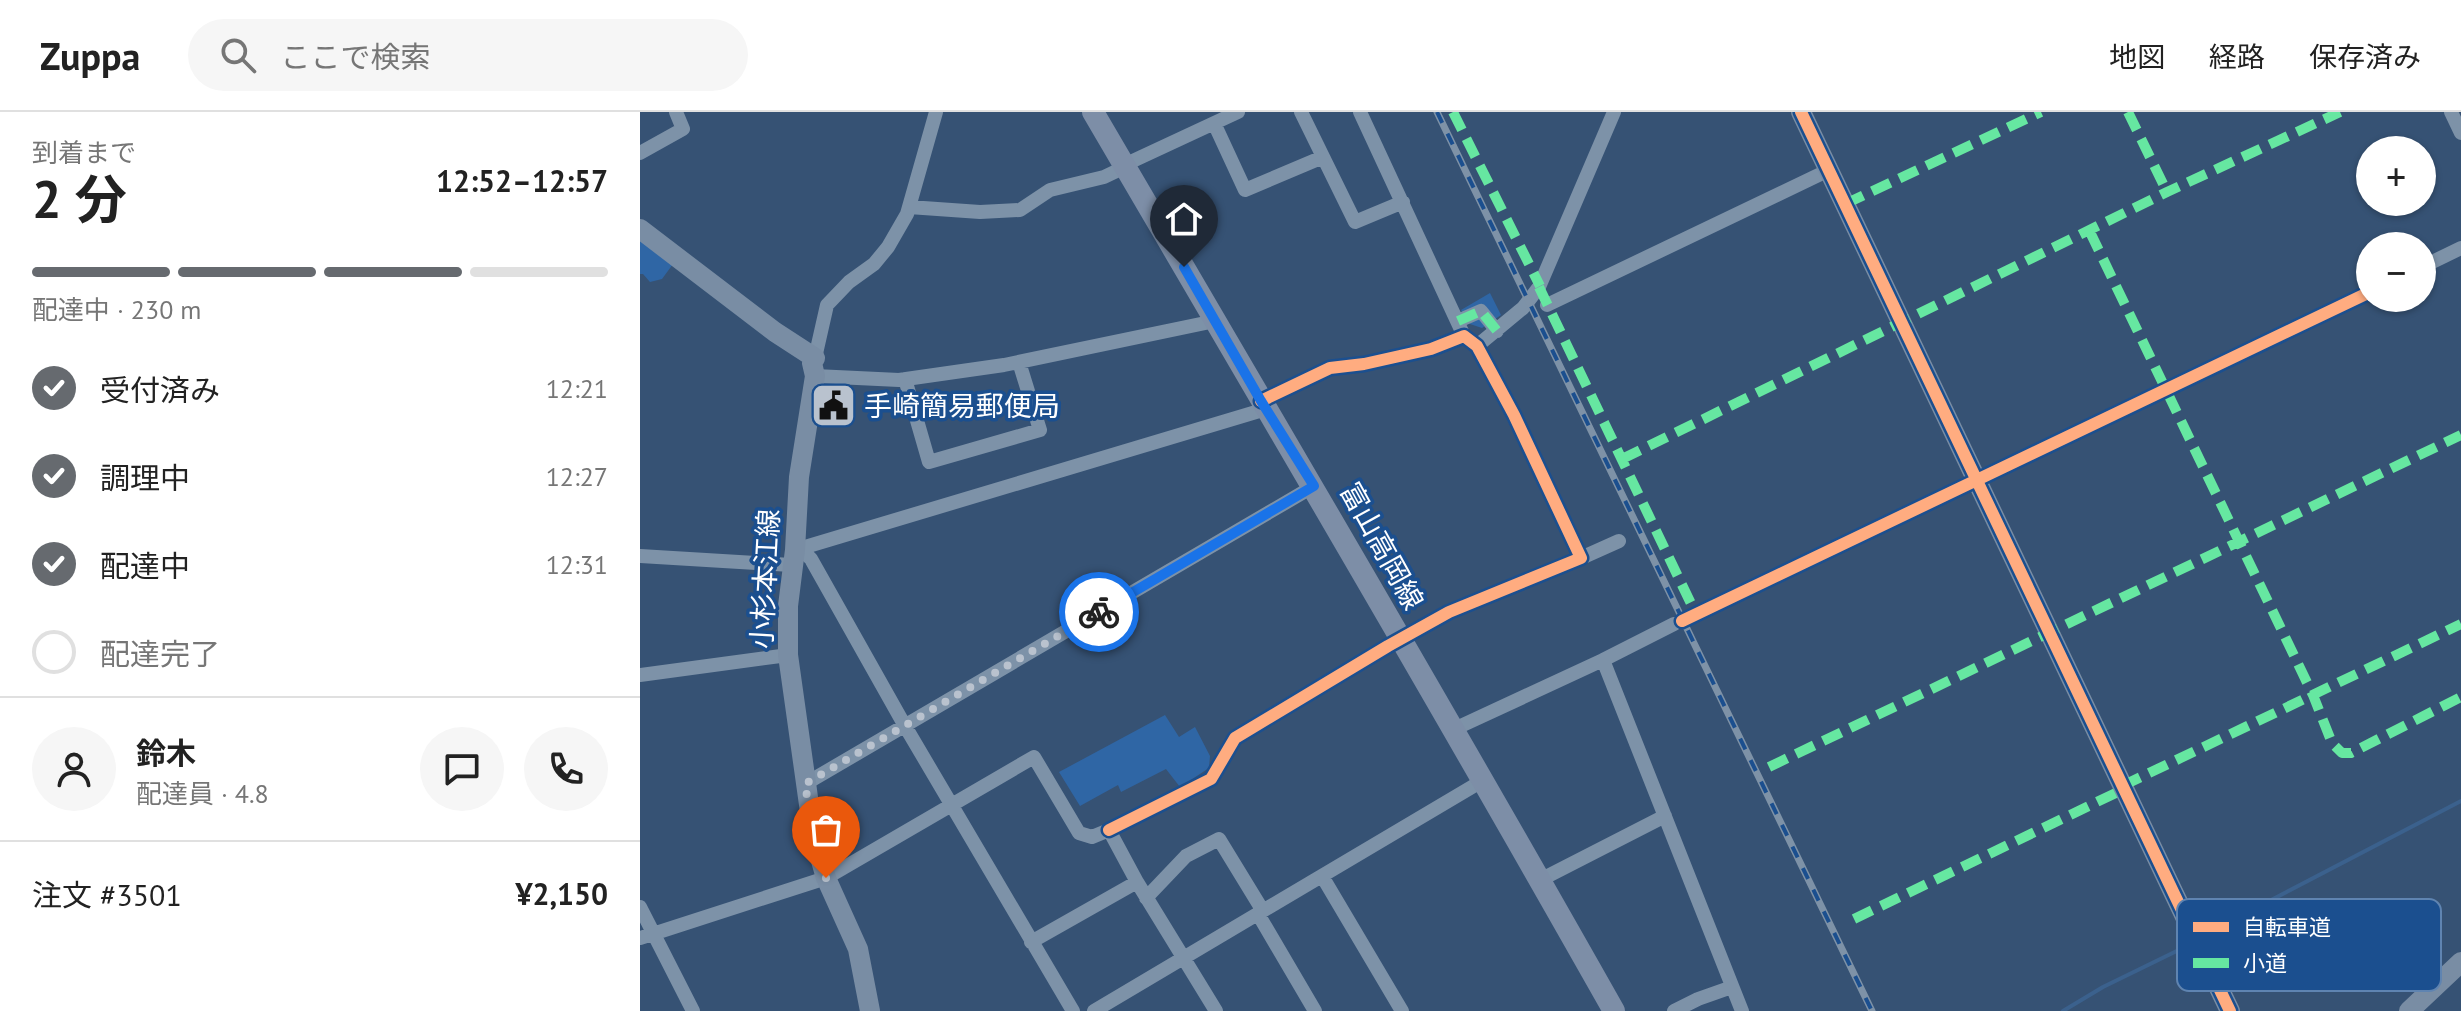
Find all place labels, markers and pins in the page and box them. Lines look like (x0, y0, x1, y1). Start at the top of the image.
pin (1150, 185, 1218, 267)
public building icon: 手崎簡易郵便局 (809, 382, 857, 430)
place label: 手崎簡易郵便局 (864, 387, 1060, 424)
pin (792, 796, 860, 878)

